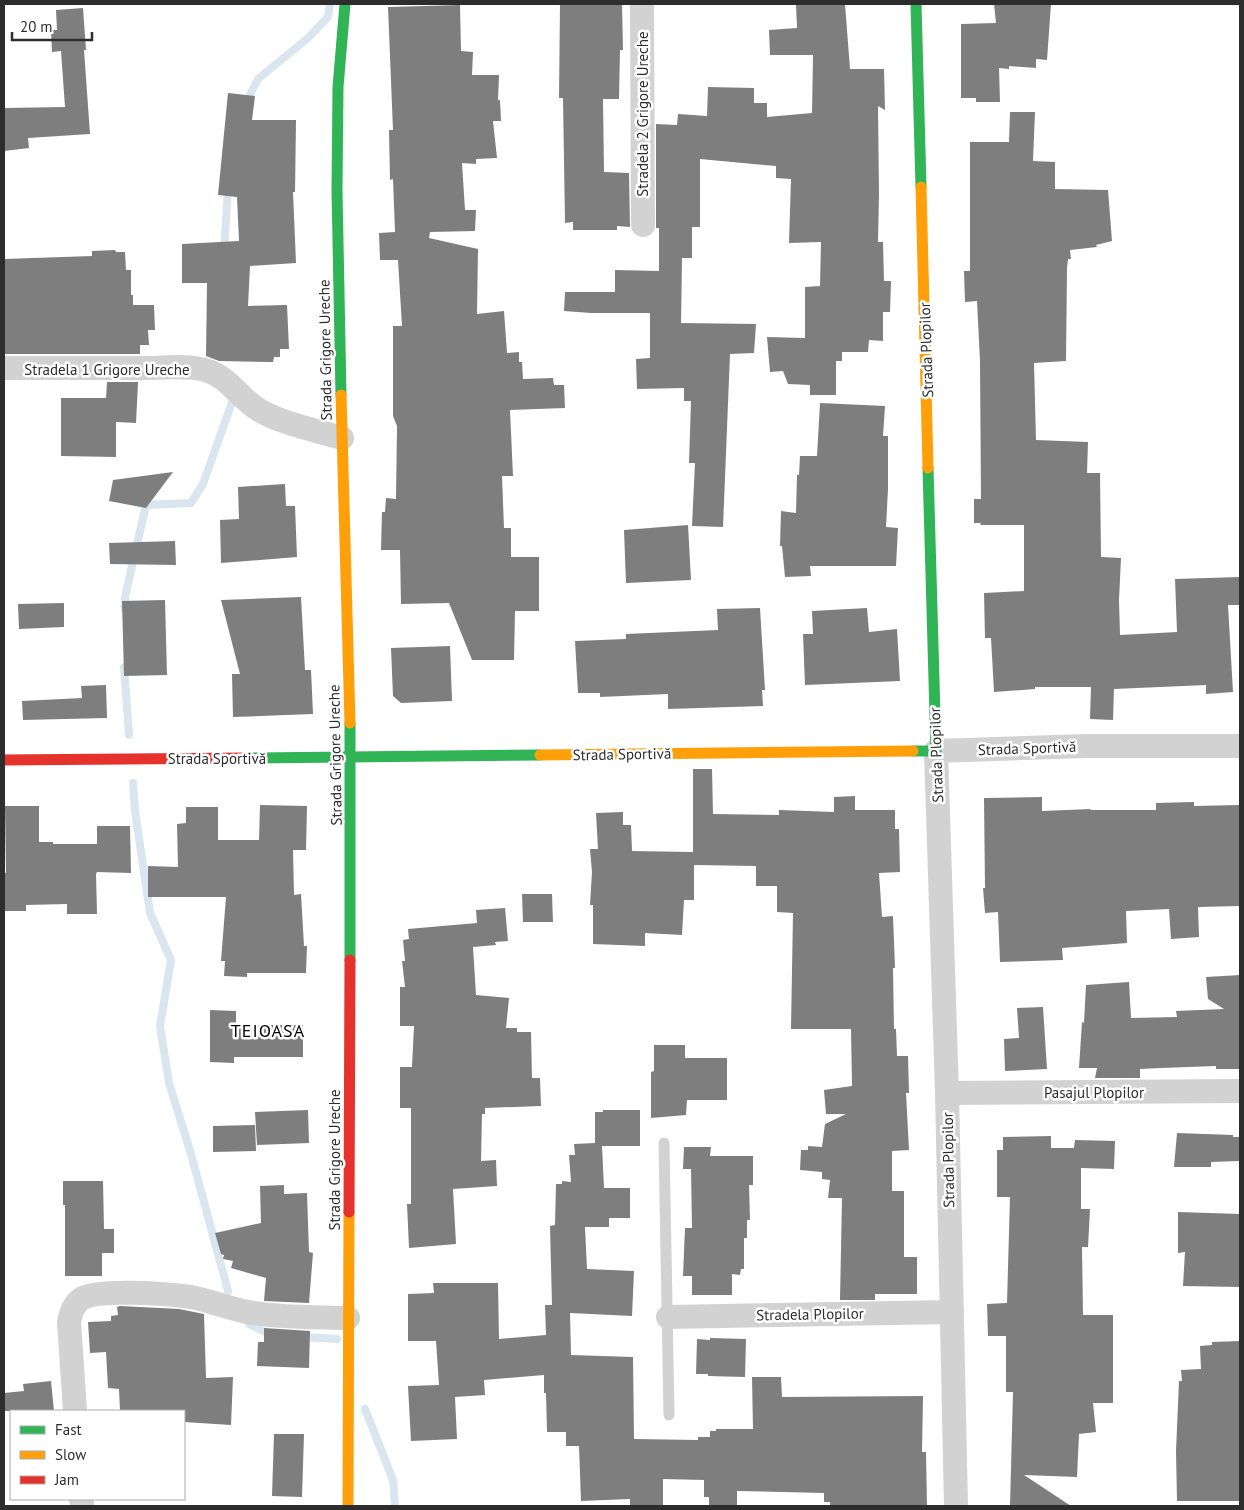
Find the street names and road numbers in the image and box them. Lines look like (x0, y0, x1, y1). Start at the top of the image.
street label: Stradela 2 Grigore Ureche (633, 31, 652, 197)
street label: Strada Grigore Ureche (314, 279, 336, 421)
street label: Strada Plopilor (915, 302, 937, 398)
street label: Stradela 1 Grigore Ureche (24, 360, 190, 379)
street label: Strada Grigore Ureche (324, 684, 346, 826)
street label: Strada Plopilor (925, 707, 947, 803)
street label: Strada Sportivă (977, 737, 1077, 759)
street label: Strada Sportivă (573, 744, 671, 764)
street label: Strada Sportivă (168, 749, 266, 768)
street label: Pasajul Plopilor (1044, 1083, 1144, 1102)
street label: Strada Grigore Ureche (325, 1089, 344, 1231)
street label: Strada Plopilor (938, 1112, 958, 1208)
street label: Stradela Plopilor (756, 1304, 864, 1324)

